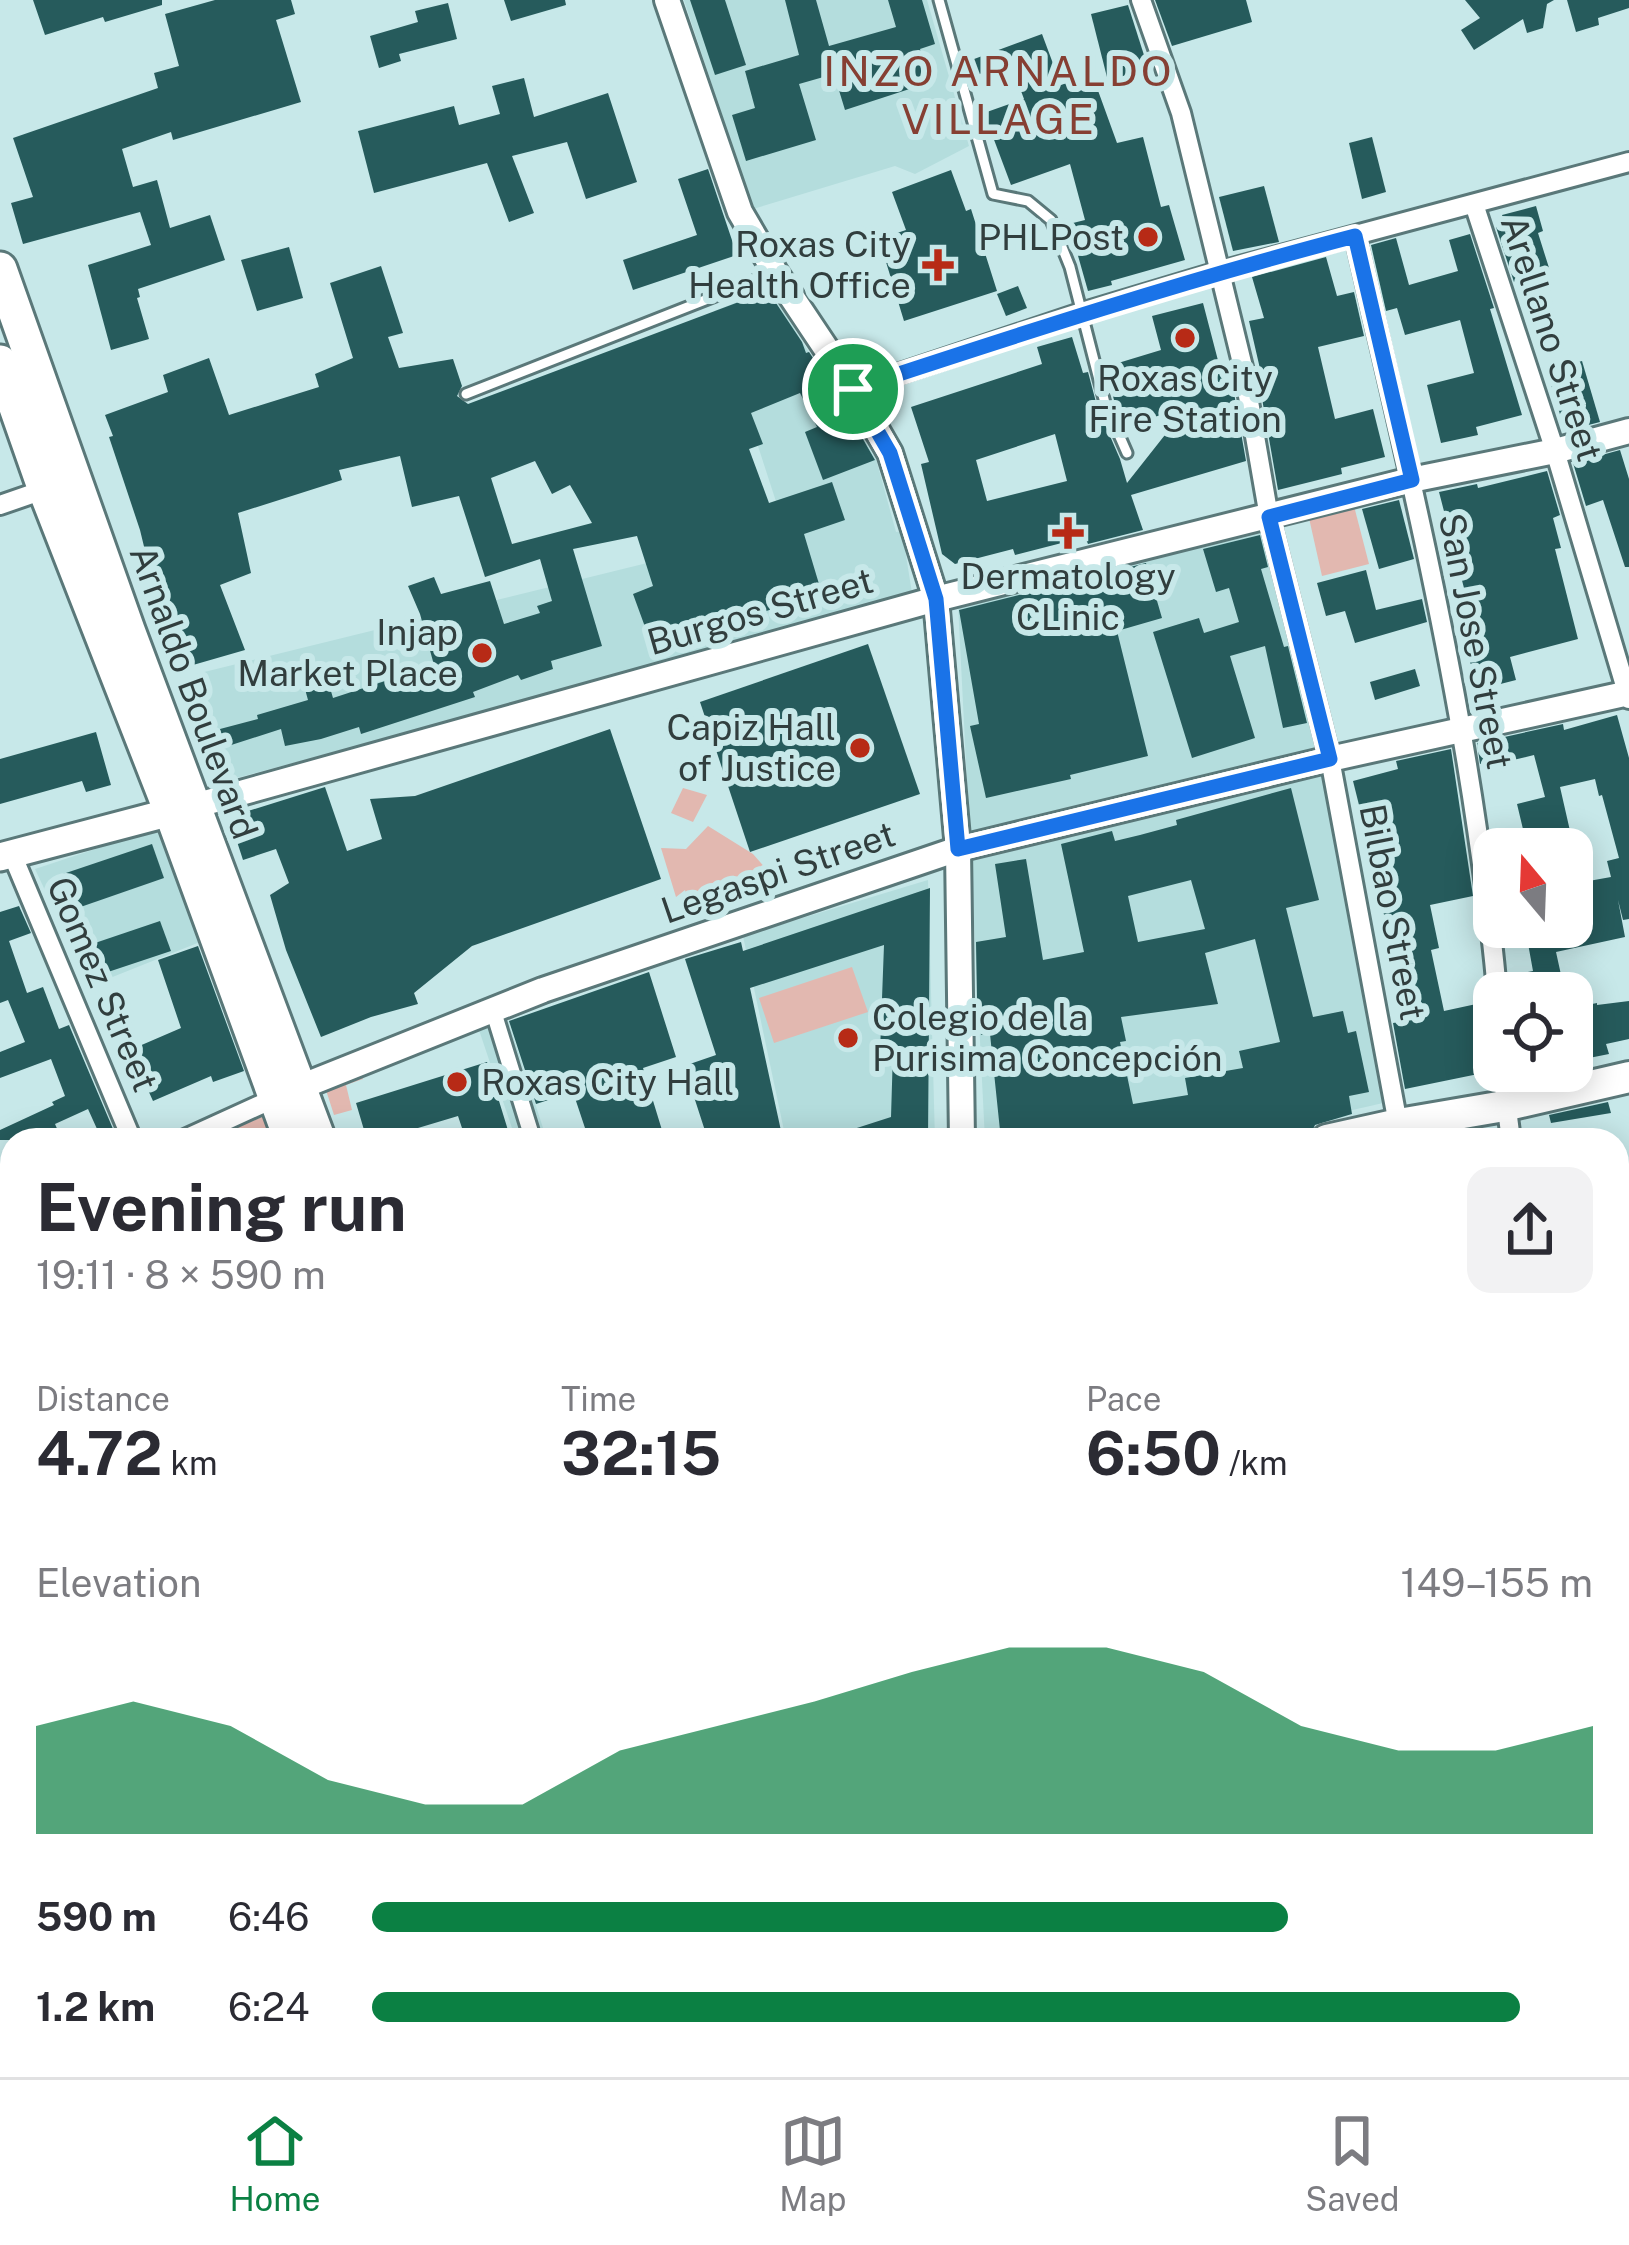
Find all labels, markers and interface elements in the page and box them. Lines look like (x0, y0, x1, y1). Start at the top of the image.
district label: INZO ARNALDO VILLAGE (823, 46, 1175, 143)
street label: Arellano Street (1493, 210, 1611, 466)
place label: PHLPost (978, 216, 1124, 258)
place label: Roxas City Health Office (688, 223, 911, 306)
marker: PHLPost (1135, 224, 1161, 250)
marker: Roxas City Health Office (922, 249, 954, 281)
marker: Roxas City Fire Station (1172, 325, 1198, 351)
pin (802, 338, 904, 440)
icon: arrive (820, 356, 886, 422)
place label: Roxas City Fire Station (1088, 357, 1282, 440)
street label: San Jose Street (1431, 509, 1521, 773)
marker: Dermatology CLinic (1052, 517, 1084, 549)
street label: Arnaldo Boulevard (121, 540, 267, 844)
place label: Dermatology CLinic (960, 555, 1176, 638)
street label: Burgos Street (642, 559, 878, 663)
place label: Injap Market Place (237, 611, 458, 694)
marker: Injap Market Place (469, 640, 495, 666)
place label: Capiz Hall of Justice (667, 706, 836, 789)
marker: Capiz Hall of Justice (847, 735, 873, 761)
street label: Bilbao Street (1351, 800, 1435, 1024)
street label: Legaspi Street (656, 812, 900, 932)
north arrow (1473, 828, 1593, 948)
map controls (1473, 828, 1593, 1092)
street label: Gomez Street (39, 870, 167, 1098)
button: locate (1473, 972, 1593, 1092)
place label: Colegio de la Purisima Concepción (872, 996, 1223, 1079)
marker: Colegio de la Purisima Concepción (835, 1025, 861, 1051)
place label: Roxas City Hall (481, 1061, 734, 1103)
marker: Roxas City Hall (444, 1069, 470, 1095)
button: share (1467, 1167, 1593, 1293)
text: Evening run (36, 1168, 407, 1246)
text: 19:11 · 8 × 590 m (36, 1252, 326, 1298)
text: Distance (36, 1380, 170, 1418)
text: Time (561, 1380, 636, 1418)
text: Pace (1086, 1380, 1161, 1418)
text: 4.72 (36, 1418, 162, 1489)
text: 32:15 (561, 1418, 721, 1489)
text: 6:50 (1086, 1418, 1221, 1489)
text: km (162, 1444, 218, 1482)
text: /km (1221, 1444, 1288, 1482)
text: Elevation (36, 1560, 202, 1606)
text: 149–155 m (1401, 1560, 1593, 1606)
text: 590 m (36, 1894, 157, 1940)
text: 6:46 (228, 1894, 310, 1940)
text: 1.2 km (36, 1984, 155, 2030)
text: 6:24 (228, 1984, 310, 2030)
tab: Home (229, 2108, 320, 2218)
tab: Map (779, 2108, 846, 2218)
tab: Saved (1305, 2108, 1400, 2218)

